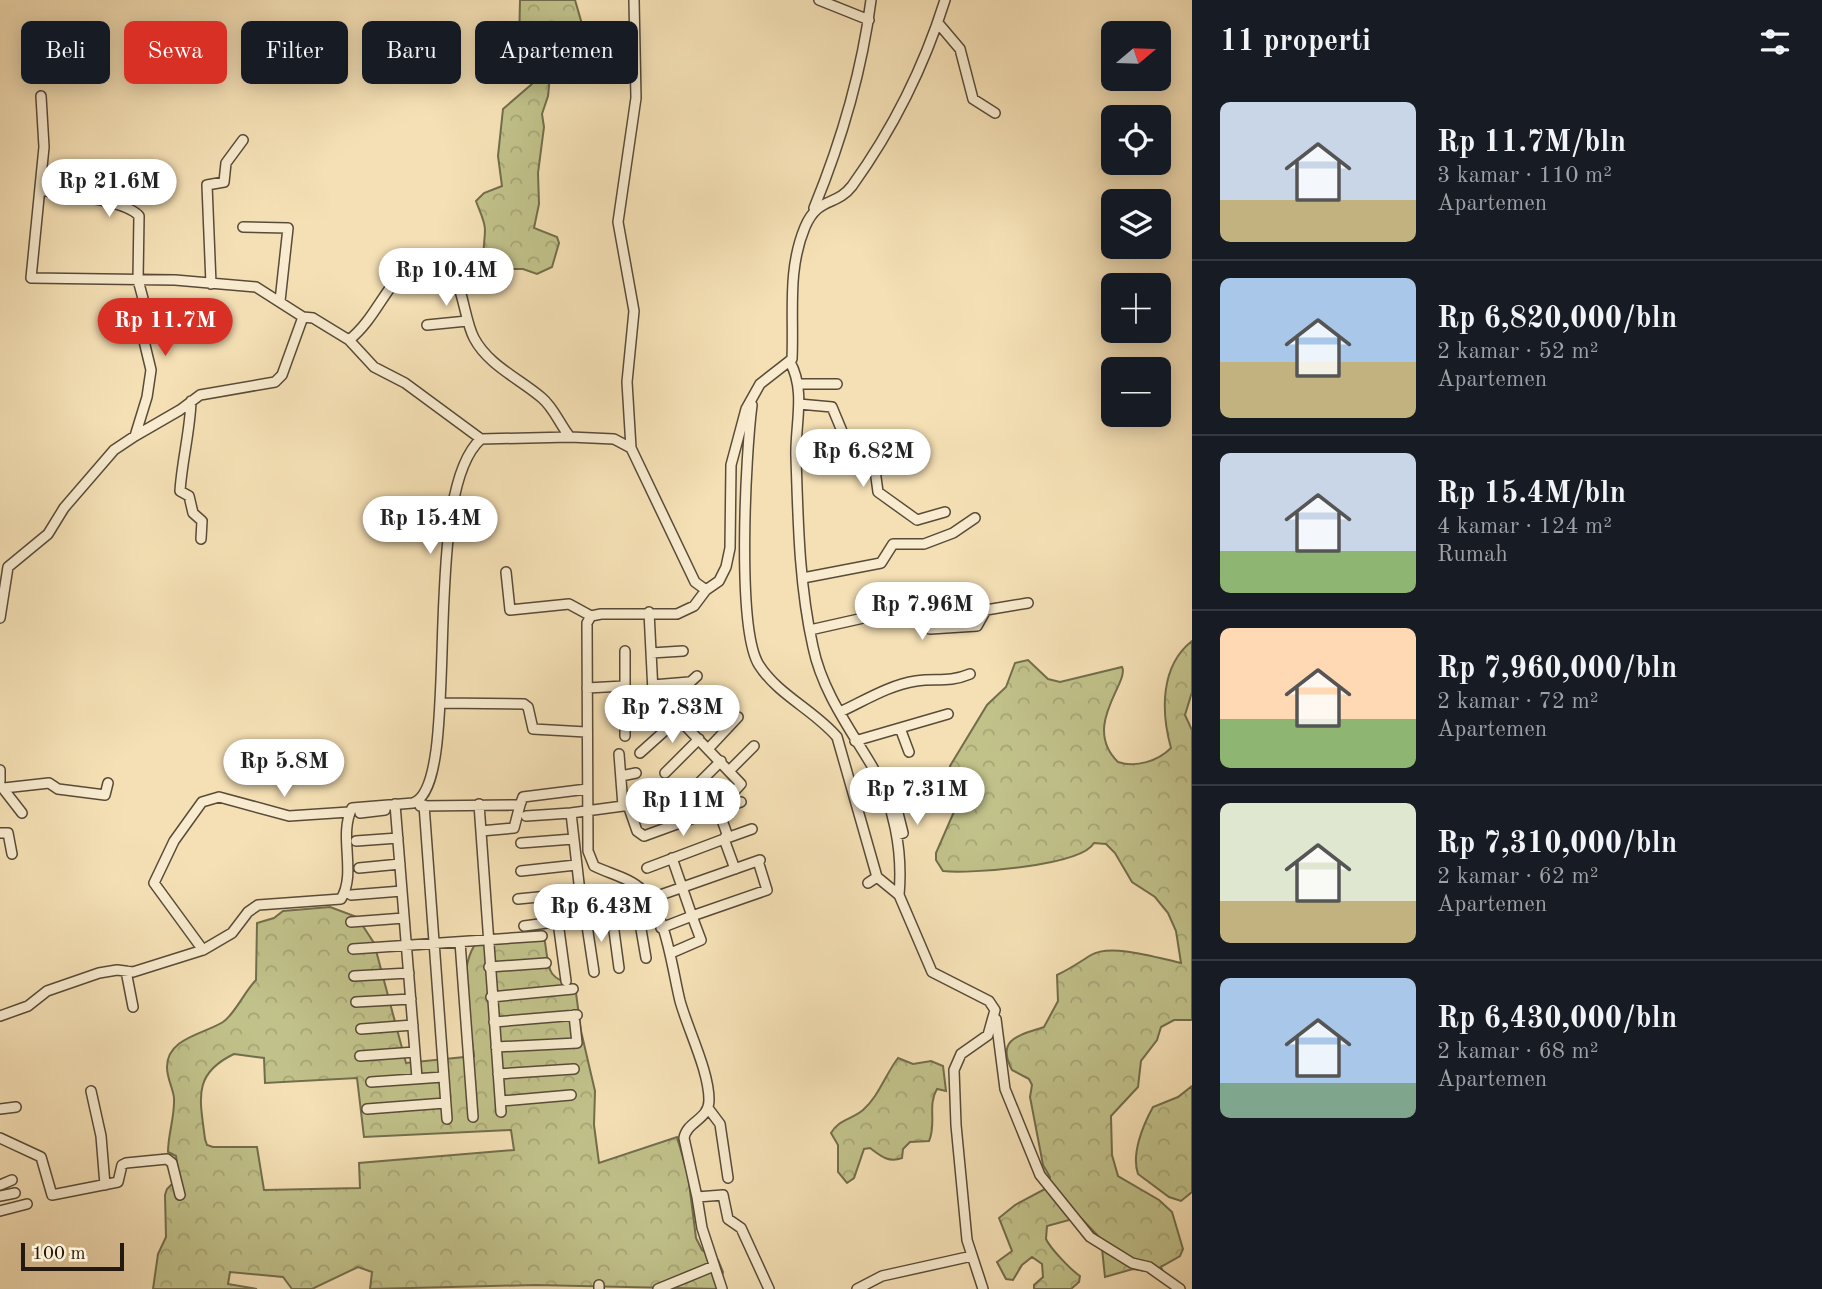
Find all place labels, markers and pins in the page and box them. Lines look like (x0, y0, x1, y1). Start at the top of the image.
pin: Rp 21.6M (37, 160, 181, 219)
pin: Rp 10.4M (374, 248, 518, 308)
pin: Rp 11.7M (93, 298, 237, 358)
pin: Rp 6.82M (791, 430, 935, 489)
pin: Rp 15.4M (358, 496, 502, 556)
pin: Rp 7.96M (850, 582, 994, 642)
pin: Rp 7.83M (600, 686, 744, 745)
pin: Rp 5.8M (219, 740, 349, 799)
pin: Rp 7.31M (845, 768, 989, 827)
pin: Rp 11M (626, 778, 740, 838)
pin: Rp 6.43M (529, 884, 673, 944)

